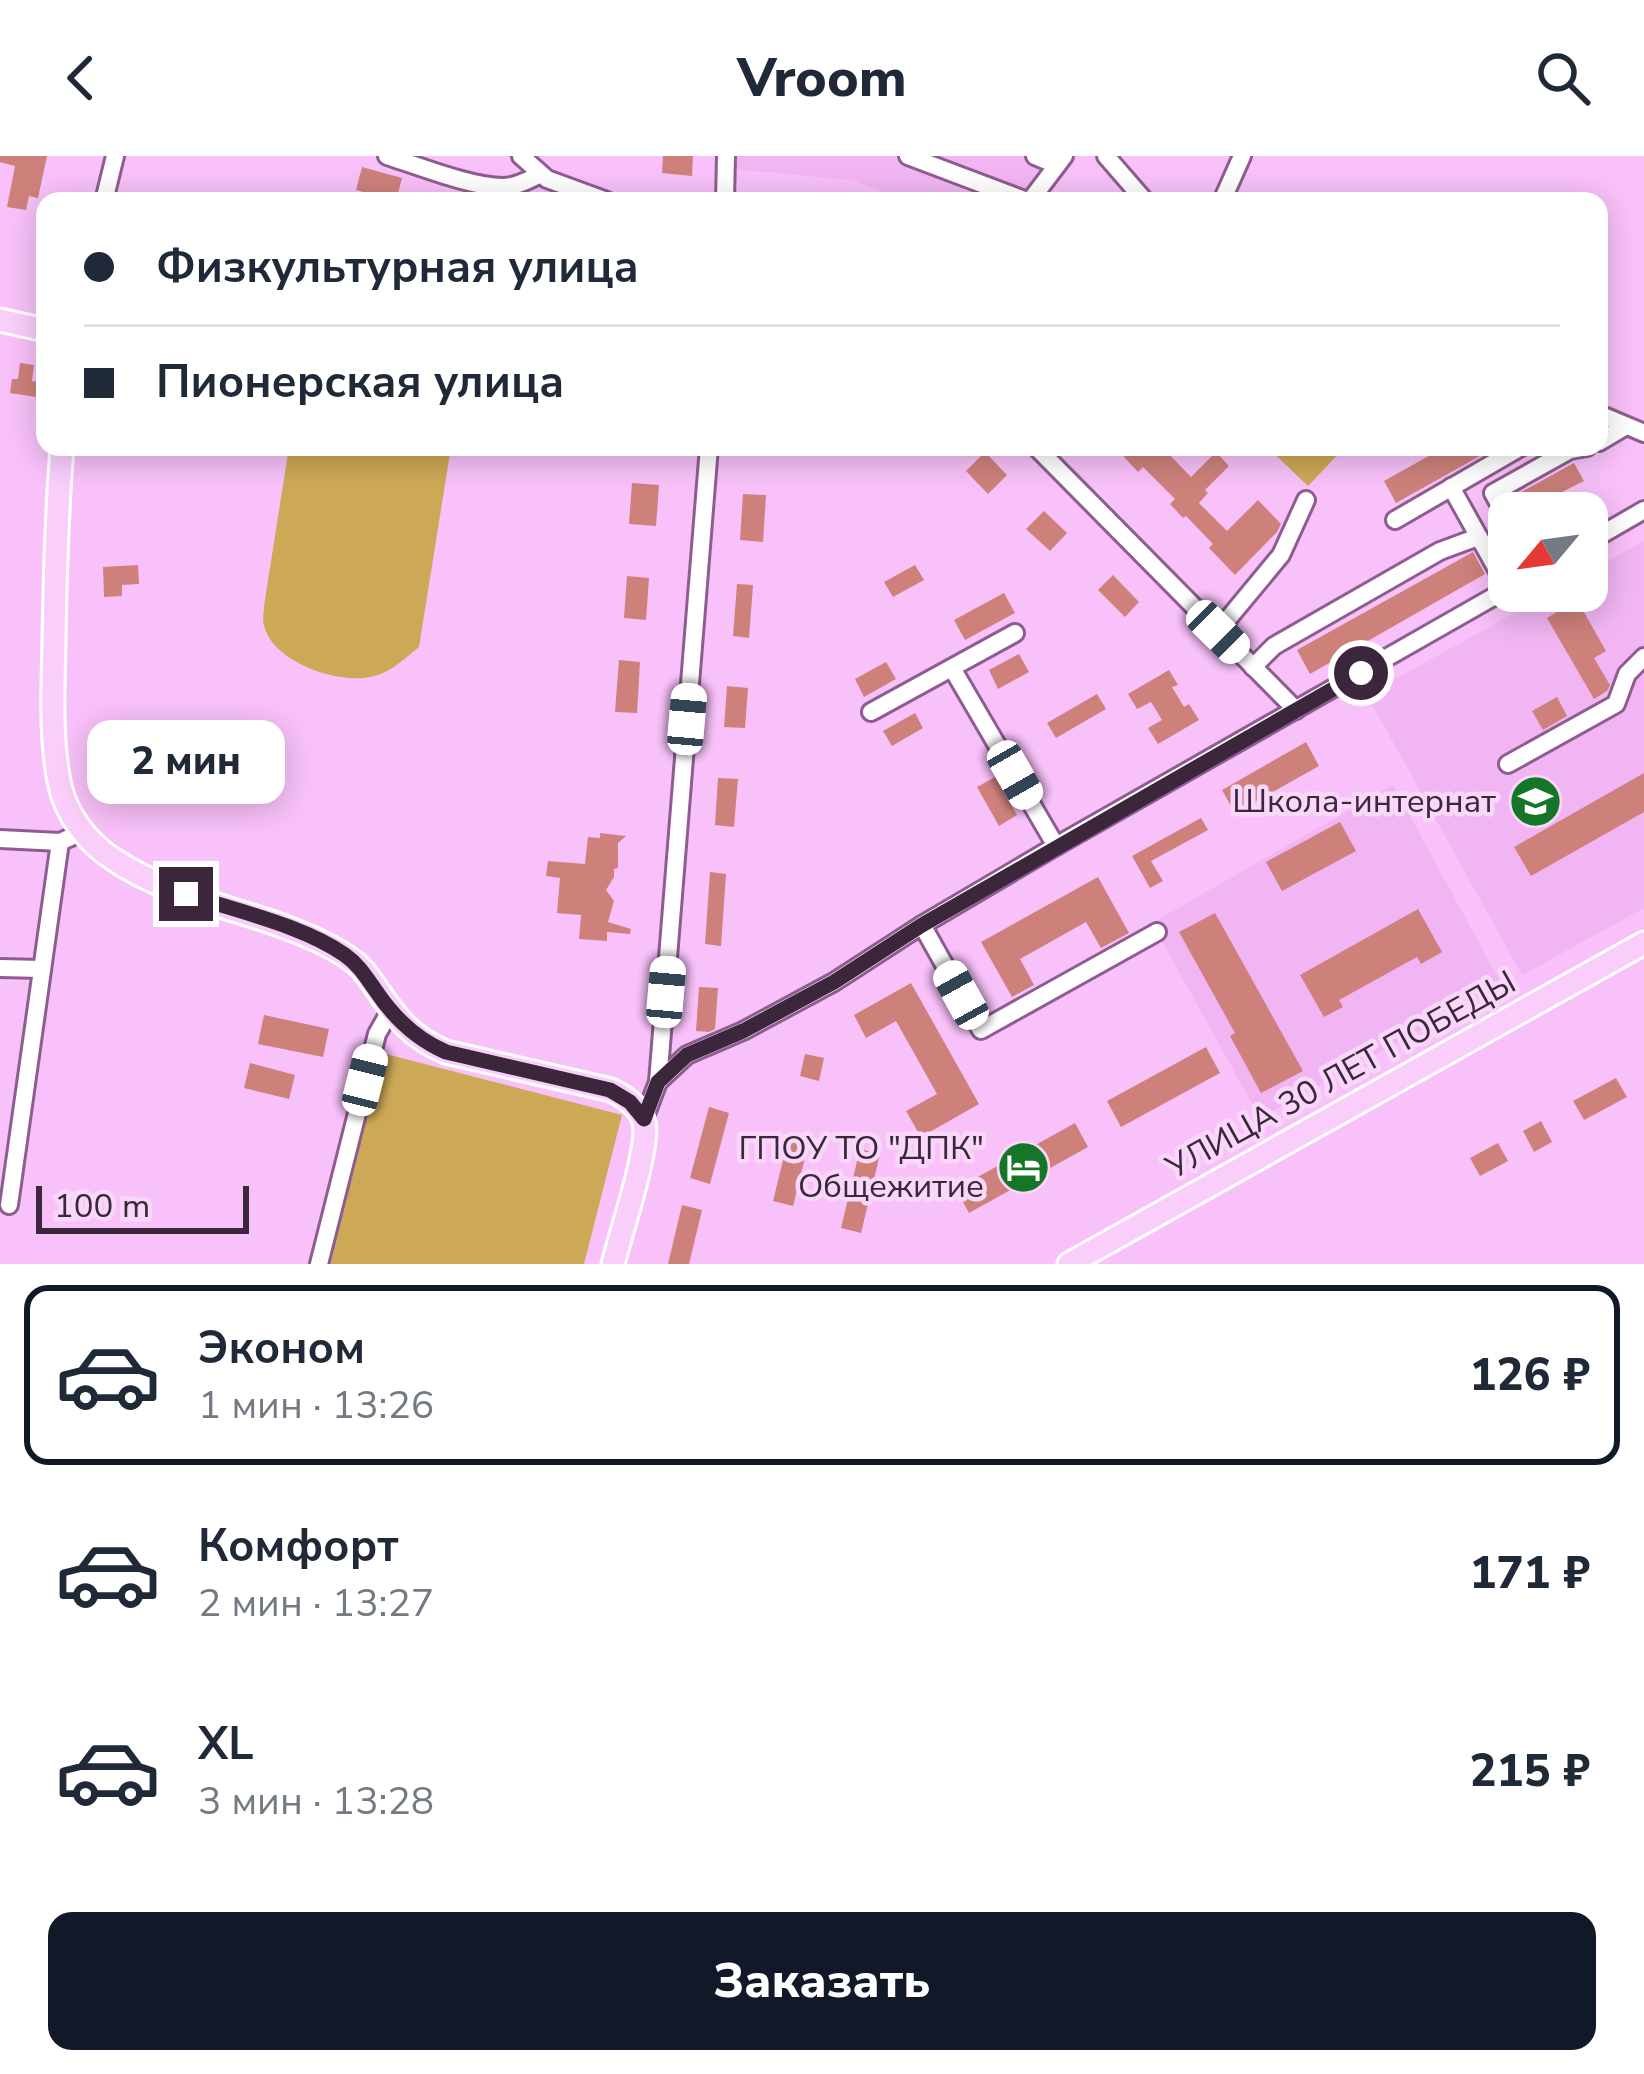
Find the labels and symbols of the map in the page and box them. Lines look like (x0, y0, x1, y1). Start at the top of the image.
north arrow (1488, 492, 1608, 612)
car (1180, 594, 1256, 670)
route start (1334, 646, 1388, 700)
car (666, 682, 708, 756)
callout: 2 мин (87, 720, 285, 804)
car (981, 735, 1049, 815)
school or university icon: Школа-интернат (1507, 773, 1563, 829)
place label: Школа-интернат (1232, 779, 1496, 824)
route end (159, 867, 213, 921)
car (645, 955, 687, 1029)
car (928, 955, 994, 1035)
street label: УЛИЦА 30 ЛЕТ ПОБЕДЫ (1157, 960, 1524, 1191)
car (339, 1041, 391, 1119)
place label: ГПОУ ТО "ДПК" Общежитие (738, 1126, 984, 1209)
hotel icon: ГПОУ ТО "ДПК" Общежитие (995, 1139, 1051, 1195)
scale bar (36, 1180, 249, 1233)

